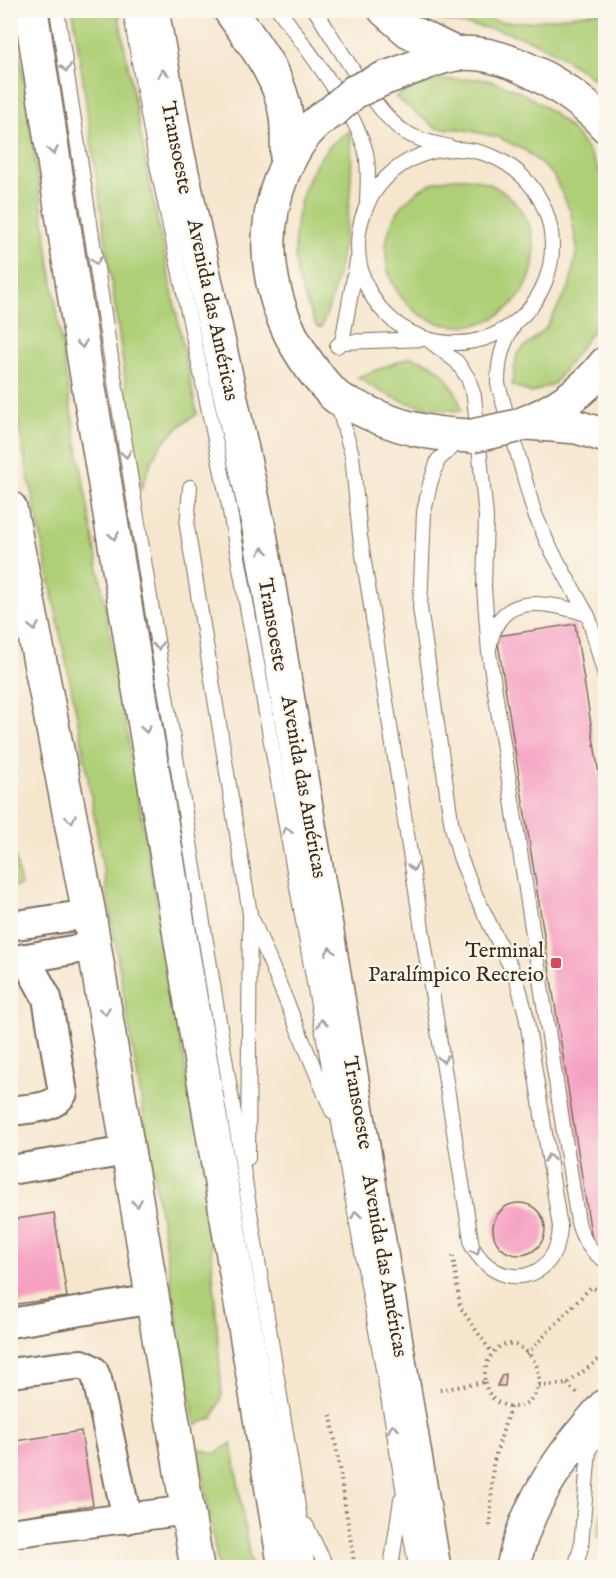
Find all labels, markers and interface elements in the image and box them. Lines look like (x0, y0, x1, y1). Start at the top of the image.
one-way arrow (60, 64, 72, 73)
one-way arrow (157, 68, 170, 78)
street label: Transoeste (154, 99, 198, 197)
one-way arrow (46, 147, 58, 156)
street label: Avenida das Américas (179, 216, 244, 403)
one-way arrow (89, 256, 101, 266)
one-way arrow (76, 339, 88, 349)
one-way arrow (120, 449, 132, 458)
one-way arrow (107, 531, 120, 541)
one-way arrow (257, 547, 269, 556)
street label: Transoeste (251, 576, 294, 674)
one-way arrow (27, 622, 40, 632)
one-way arrow (151, 641, 163, 651)
street label: Avenida das Américas (273, 693, 332, 880)
one-way arrow (139, 724, 152, 734)
one-way arrow (64, 814, 77, 824)
one-way arrow (282, 826, 294, 836)
one-way arrow (406, 862, 418, 871)
place label: Terminal Paralímpico Recreio (368, 938, 544, 989)
one-way arrow (325, 946, 337, 955)
marker: Terminal Paralímpico Recreio (549, 956, 563, 970)
one-way arrow (99, 1006, 111, 1015)
one-way arrow (316, 1018, 329, 1028)
street label: Transoeste (336, 1054, 379, 1152)
one-way arrow (436, 1054, 449, 1064)
one-way arrow (543, 1153, 556, 1163)
street label: Avenida das Américas (354, 1172, 413, 1359)
one-way arrow (130, 1198, 143, 1208)
one-way arrow (350, 1210, 363, 1220)
one-way arrow (469, 1245, 481, 1256)
one-way arrow (388, 1423, 400, 1432)

